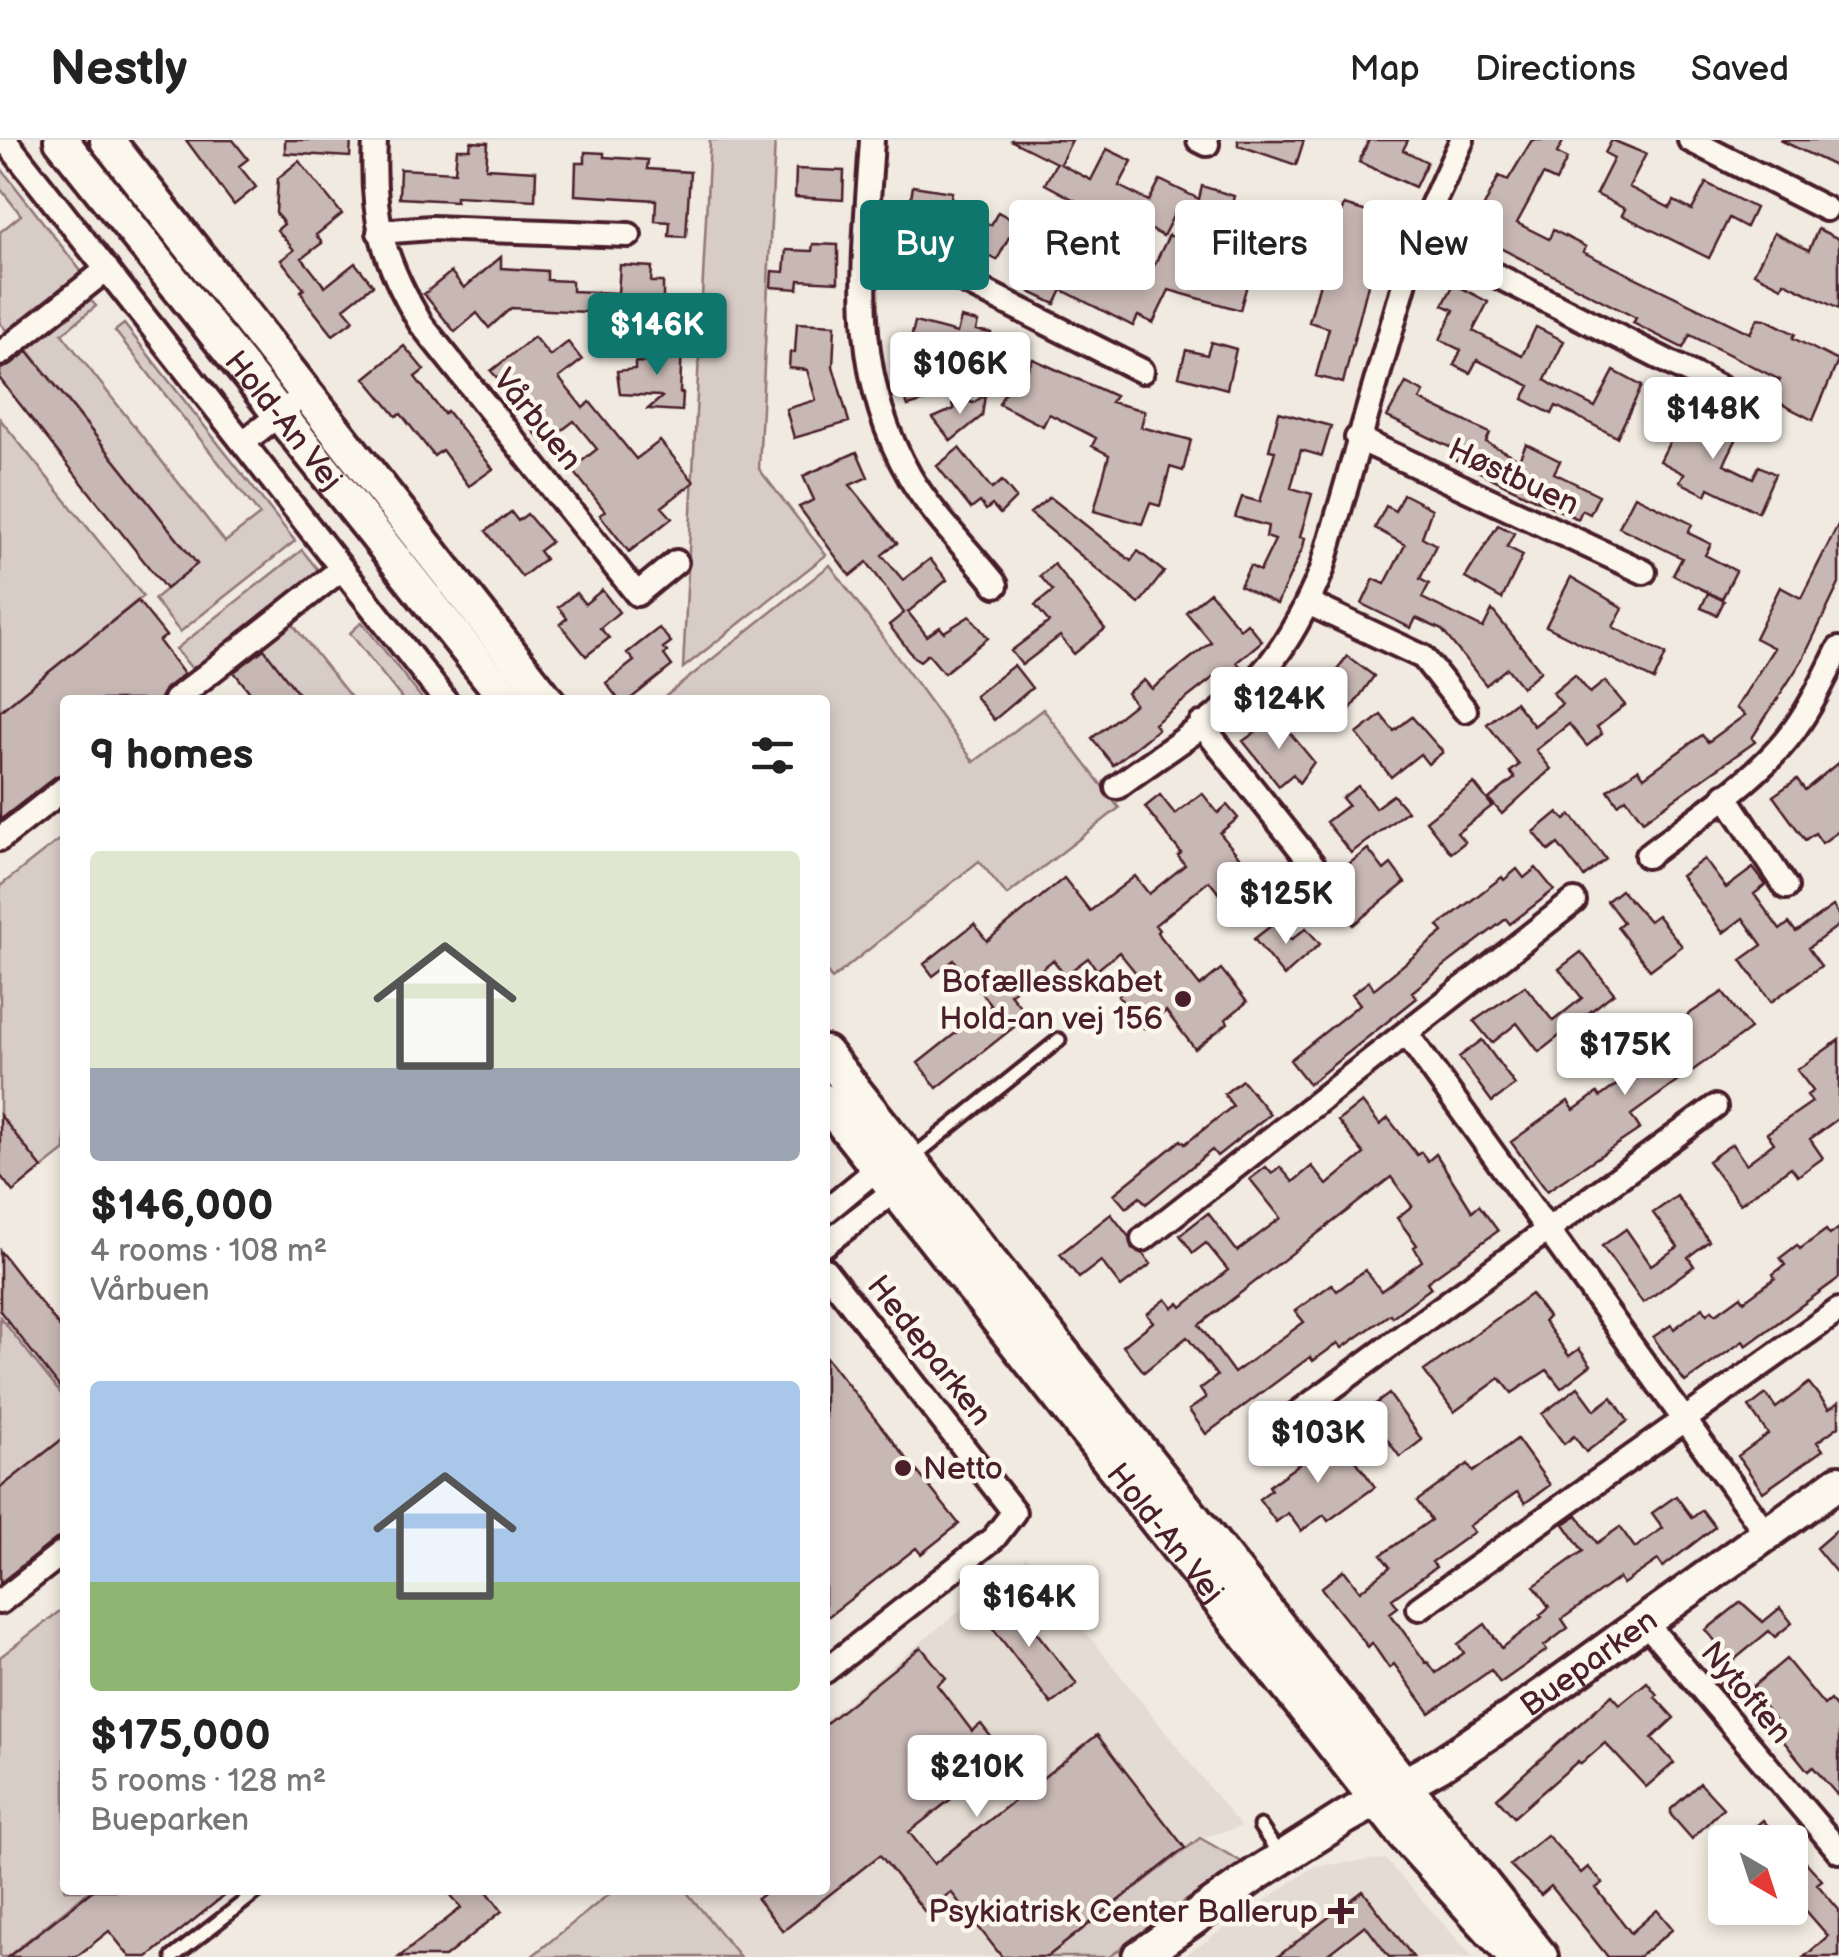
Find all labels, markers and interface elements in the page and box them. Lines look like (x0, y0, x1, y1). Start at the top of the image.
text: Nestly (50, 41, 187, 98)
text: Map (1350, 48, 1420, 91)
text: Directions (1475, 48, 1636, 91)
text: Saved (1691, 48, 1789, 91)
chip: Buy (860, 200, 989, 290)
chip: Rent (1009, 200, 1155, 290)
chip: Filters (1175, 200, 1343, 290)
chip: New (1363, 200, 1503, 290)
pin: $146K (587, 293, 727, 378)
text: $146K (610, 306, 704, 345)
pin: $106K (890, 332, 1030, 417)
street label: Hold-An Vej (215, 343, 350, 499)
text: $106K (912, 345, 1008, 384)
street label: Vårbuen (484, 361, 590, 479)
pin: $148K (1643, 377, 1783, 462)
text: $148K (1666, 390, 1760, 429)
street label: Høstbuen (1442, 430, 1585, 525)
pin: $124K (1209, 667, 1349, 752)
text: $124K (1232, 680, 1326, 719)
icon: filters (745, 728, 800, 783)
text: 9 homes (90, 730, 253, 781)
pin: $125K (1216, 862, 1356, 947)
text: $125K (1239, 875, 1333, 914)
icon: home (355, 916, 535, 1096)
place label: Bofællesskabet Hold-an vej 156 (939, 963, 1163, 1039)
marker: Bofællesskabet Hold-an vej 156 (1172, 988, 1194, 1010)
pin: $175K (1555, 1013, 1695, 1098)
text: $175K (1579, 1026, 1671, 1065)
text: $146,000 (90, 1181, 273, 1232)
text: 4 rooms · 108 m² (90, 1232, 327, 1271)
street label: Hedeparken (858, 1268, 1000, 1434)
text: Vårbuen (90, 1271, 210, 1310)
pin: $103K (1248, 1401, 1388, 1486)
text: $103K (1271, 1414, 1365, 1453)
icon: home (355, 1446, 535, 1626)
place label: Netto (923, 1450, 1003, 1489)
street label: Hold-An Vej (1097, 1456, 1232, 1611)
marker: Netto (892, 1457, 914, 1479)
pin: $164K (959, 1565, 1099, 1650)
text: $164K (982, 1578, 1076, 1617)
street label: Bueparken (1513, 1601, 1665, 1726)
street label: Nytoften (1692, 1634, 1800, 1752)
text: $175,000 (90, 1711, 271, 1762)
pin: $210K (907, 1735, 1047, 1820)
text: $210K (930, 1748, 1024, 1787)
text: 5 rooms · 128 m² (90, 1762, 326, 1801)
text: Bueparken (90, 1801, 249, 1840)
north arrow (1708, 1825, 1808, 1925)
map controls (1708, 1825, 1808, 1925)
place label: Psykiatrisk Center Ballerup (928, 1893, 1318, 1932)
marker: Psykiatrisk Center Ballerup (1328, 1898, 1354, 1924)

